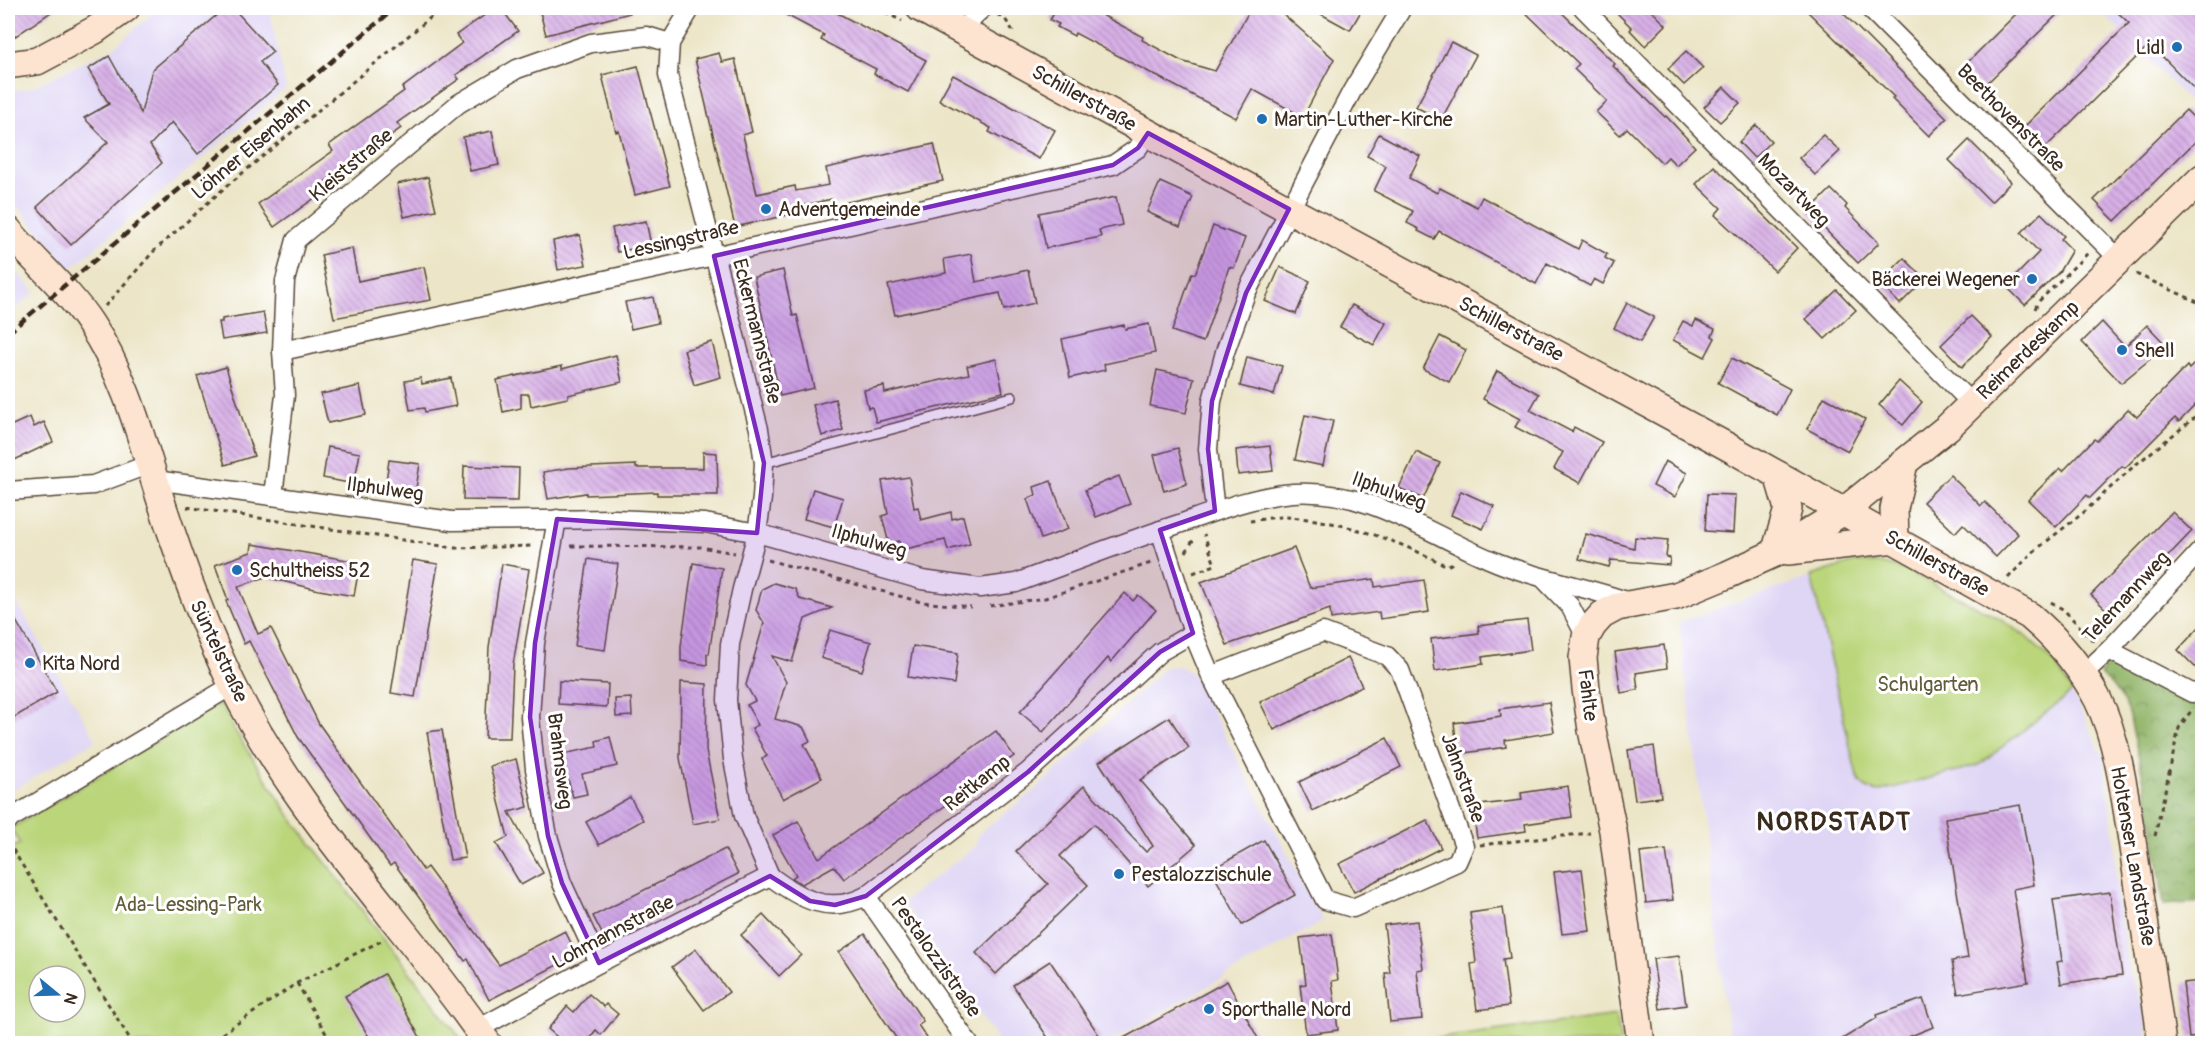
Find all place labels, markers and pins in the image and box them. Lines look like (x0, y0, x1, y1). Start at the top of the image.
place label: Lidl (2136, 35, 2165, 60)
marker: Lidl (2170, 40, 2184, 54)
place label: Martin-Luther-Kirche (1274, 107, 1453, 132)
marker: Martin-Luther-Kirche (1255, 112, 1269, 126)
place label: Adventgemeinde (778, 197, 920, 222)
marker: Adventgemeinde (759, 202, 773, 216)
place label: Bäckerei Wegener (1872, 267, 2020, 292)
marker: Bäckerei Wegener (2025, 272, 2039, 286)
place label: Shell (2134, 338, 2174, 363)
marker: Shell (2115, 343, 2129, 357)
place label: Schultheiss 52 (249, 558, 370, 583)
marker: Schultheiss 52 (230, 563, 244, 577)
place label: Kita Nord (42, 651, 120, 676)
marker: Kita Nord (23, 656, 37, 670)
place label: Pestalozzischule (1131, 862, 1271, 887)
marker: Pestalozzischule (1112, 867, 1126, 881)
place label: Sporthalle Nord (1221, 997, 1351, 1022)
marker: Sporthalle Nord (1202, 1002, 1216, 1016)

